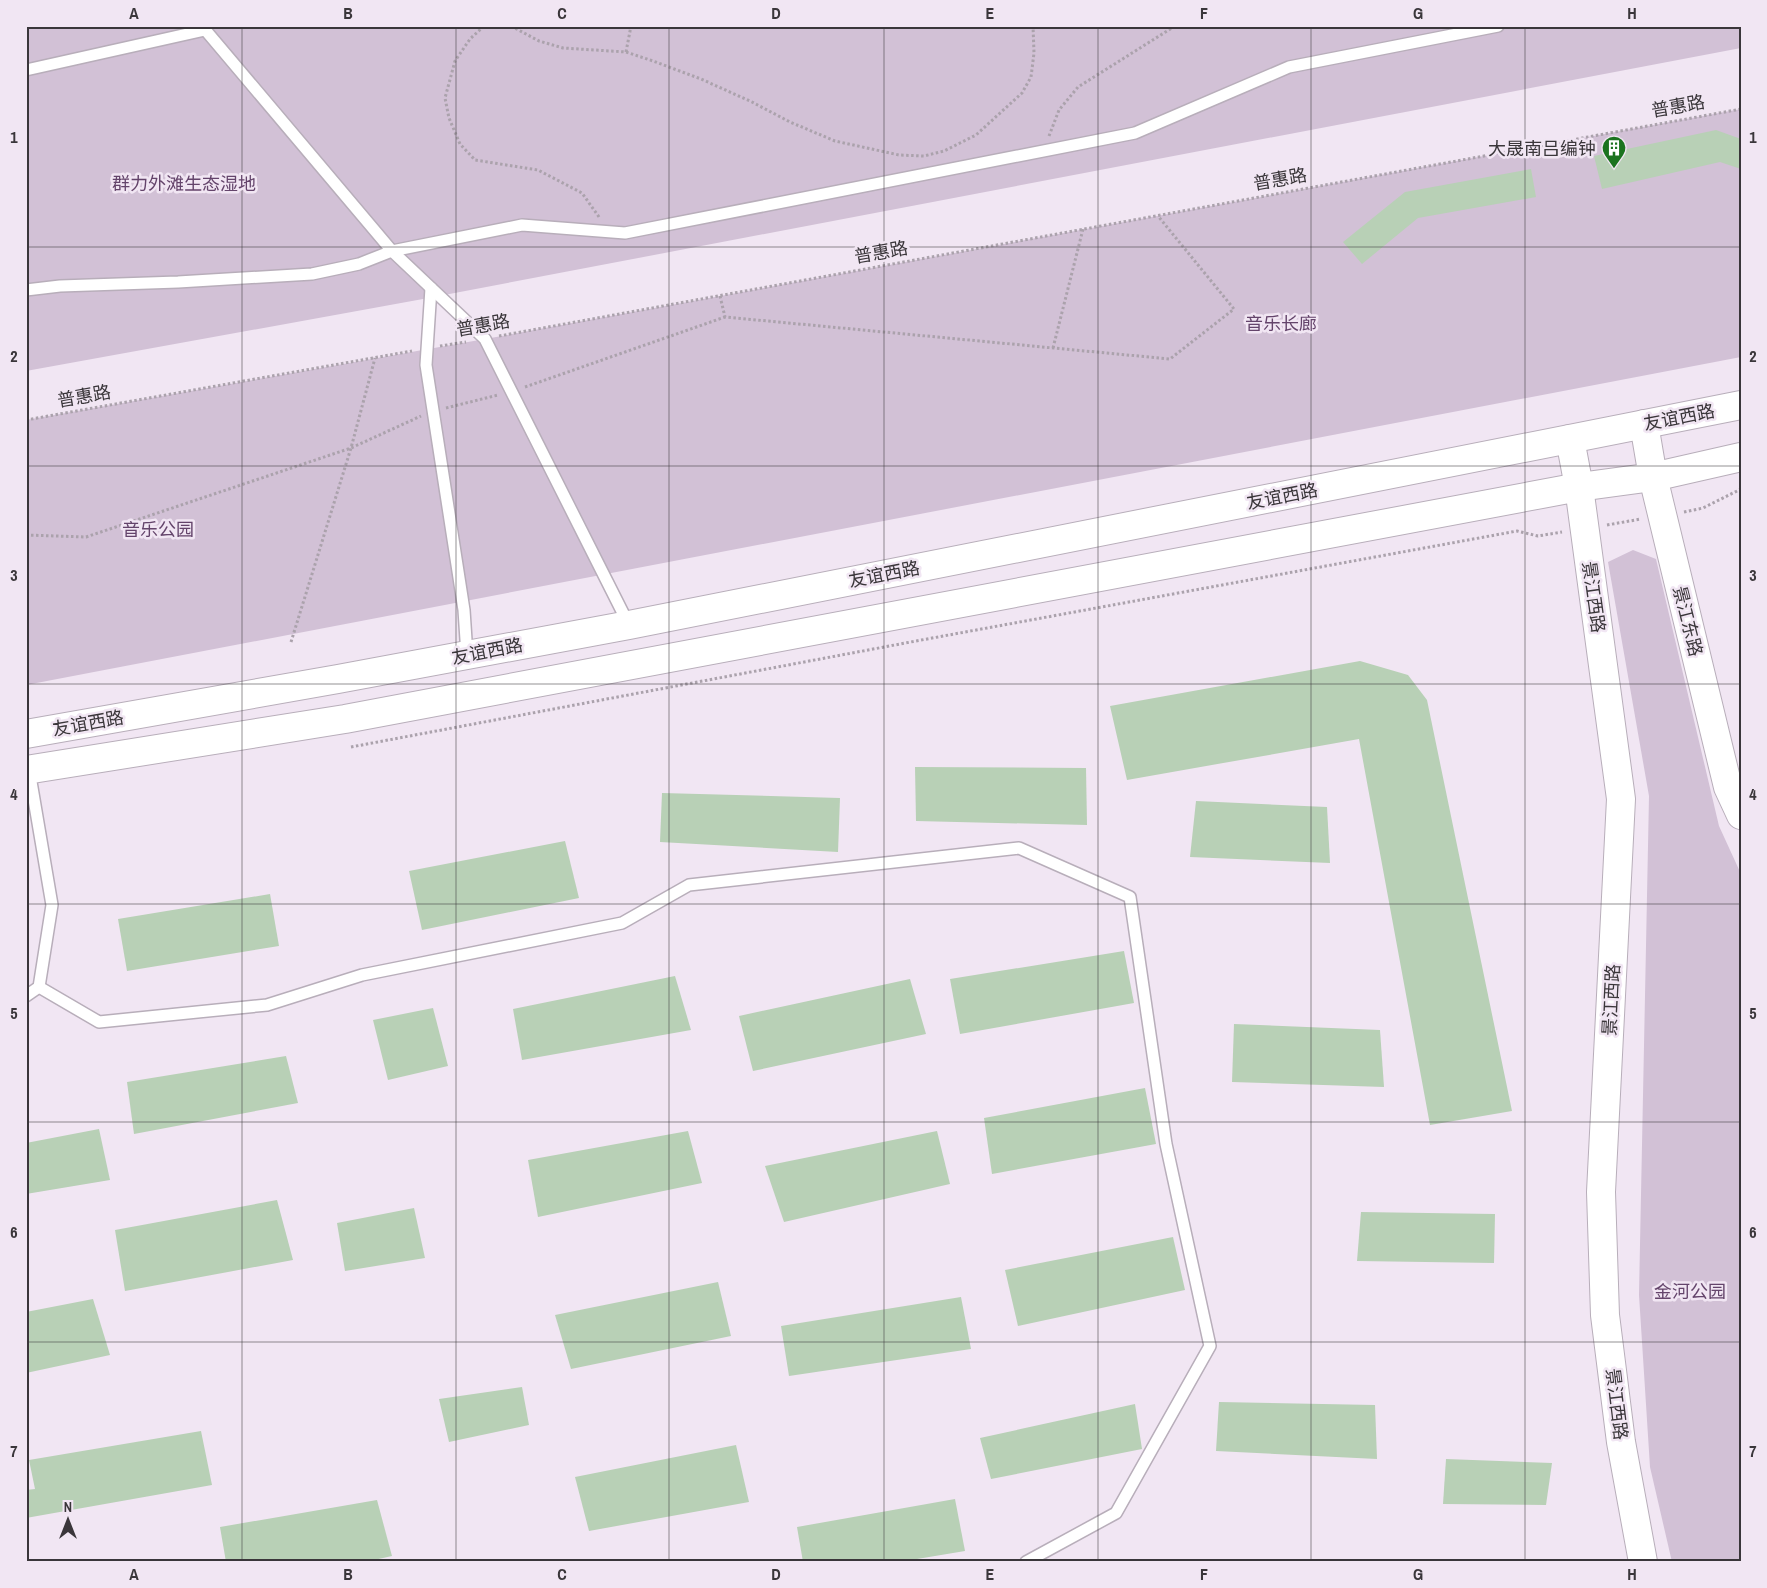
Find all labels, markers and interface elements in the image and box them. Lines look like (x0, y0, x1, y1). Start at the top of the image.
text: A (129, 2, 139, 24)
text: B (343, 2, 353, 24)
text: C (557, 2, 567, 24)
text: D (771, 2, 781, 24)
text: E (986, 2, 995, 24)
text: F (1200, 2, 1208, 24)
text: G (1413, 2, 1423, 24)
text: H (1627, 2, 1637, 24)
street label: 普惠路 (1649, 89, 1707, 123)
text: 1 (10, 126, 18, 148)
text: 1 (1749, 126, 1757, 148)
building icon: 大晟南吕编钟 (1601, 135, 1627, 169)
place label: 大晟南吕编钟 (1488, 136, 1596, 161)
street label: 普惠路 (1251, 162, 1309, 196)
park label: 群力外滩生态湿地 (112, 171, 256, 196)
street label: 普惠路 (852, 235, 910, 269)
street label: 普惠路 (454, 308, 512, 342)
park label: 音乐长廊 (1245, 311, 1317, 336)
text: 2 (10, 345, 18, 367)
text: 2 (1749, 345, 1757, 367)
street label: 普惠路 (55, 379, 113, 413)
street label: 友谊西路 (1641, 398, 1717, 436)
street label: 友谊西路 (1244, 477, 1320, 515)
park label: 音乐公园 (122, 517, 194, 542)
street label: 友谊西路 (846, 555, 922, 593)
street label: 景江西路 (1577, 560, 1611, 634)
text: 3 (10, 564, 18, 586)
text: 3 (1749, 564, 1757, 586)
street label: 景江东路 (1667, 583, 1709, 659)
street label: 友谊西路 (449, 632, 525, 670)
street label: 友谊西路 (50, 704, 126, 742)
text: 4 (10, 783, 18, 805)
text: 4 (1749, 783, 1757, 805)
street label: 景江西路 (1597, 963, 1625, 1037)
text: 5 (10, 1002, 18, 1024)
text: 5 (1749, 1002, 1757, 1024)
text: 6 (10, 1221, 18, 1243)
text: 6 (1749, 1221, 1757, 1243)
park label: 金河公园 (1654, 1279, 1726, 1304)
street label: 景江西路 (1600, 1367, 1634, 1441)
text: 7 (10, 1440, 18, 1462)
text: 7 (1749, 1440, 1757, 1462)
north arrow (42, 1496, 92, 1546)
text: N (64, 1498, 72, 1516)
text: A (129, 1563, 139, 1585)
text: B (343, 1563, 353, 1585)
text: C (557, 1563, 567, 1585)
text: D (771, 1563, 781, 1585)
text: E (986, 1563, 995, 1585)
text: F (1200, 1563, 1208, 1585)
text: G (1413, 1563, 1423, 1585)
text: H (1627, 1563, 1637, 1585)

